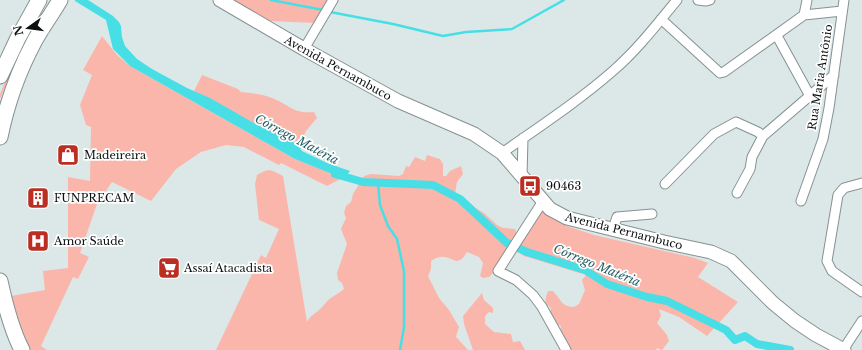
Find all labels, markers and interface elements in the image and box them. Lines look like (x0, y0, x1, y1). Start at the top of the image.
north arrow (8, 8, 48, 48)
text: N (10, 23, 26, 37)
street label: Rua Maria Antônio (805, 23, 835, 131)
street label: Avenida Pernambuco (281, 32, 394, 103)
water label: Córrego Matéria (253, 111, 342, 167)
shop icon: Madeireira (55, 142, 81, 168)
place label: Madeireira (84, 148, 147, 162)
bus stop icon: 90463 (517, 173, 543, 199)
place label: 90463 (546, 179, 581, 193)
building icon: FUNPRECAM (25, 185, 51, 211)
place label: FUNPRECAM (54, 191, 134, 205)
street label: Avenida Pernambuco (563, 209, 684, 252)
hospital icon: Amor Saúde (25, 228, 51, 254)
place label: Amor Saúde (53, 234, 124, 248)
water label: Córrego Matéria (551, 241, 643, 289)
supermarket icon: Assaí Atacadista (156, 255, 182, 281)
place label: Assaí Atacadista (183, 261, 273, 275)

